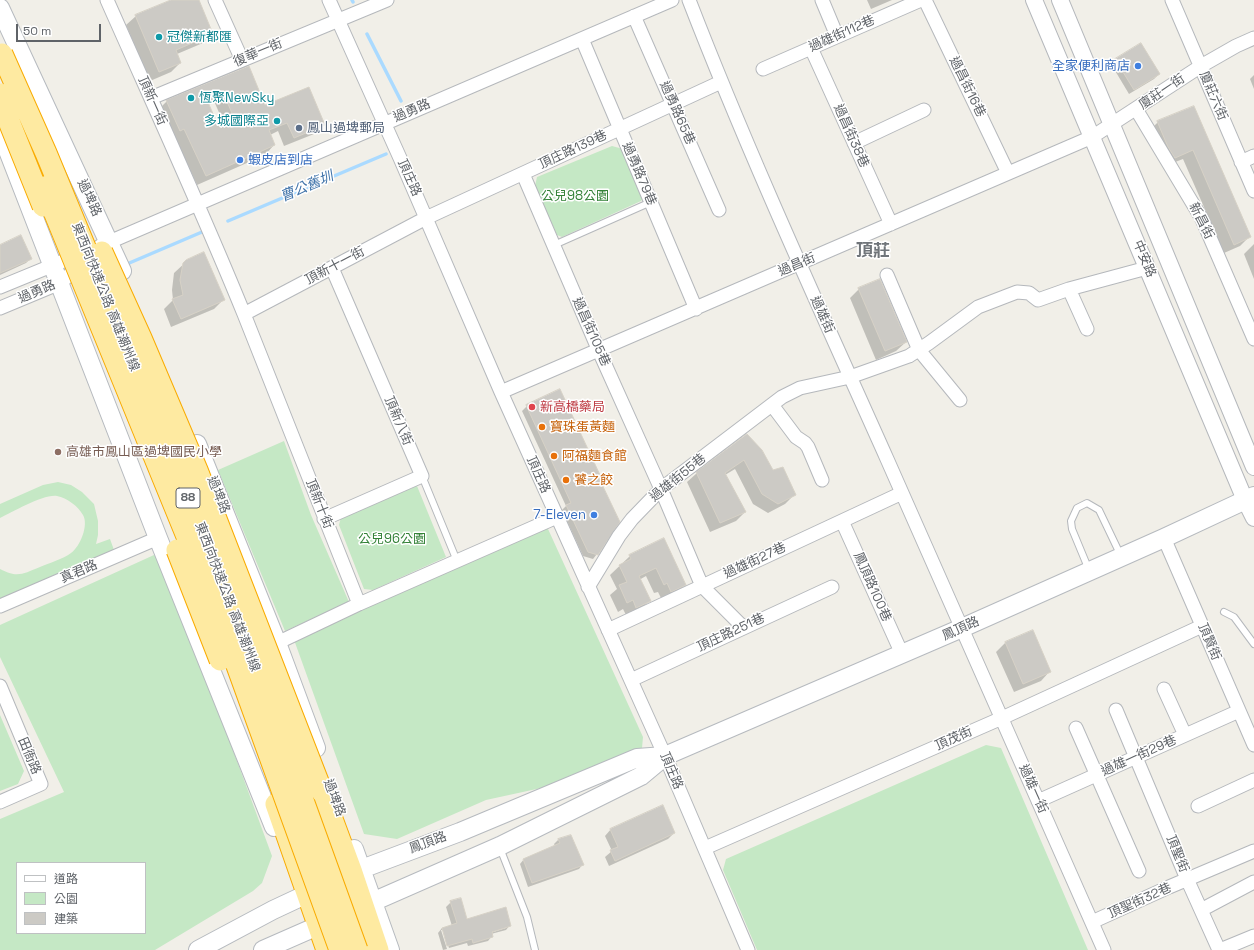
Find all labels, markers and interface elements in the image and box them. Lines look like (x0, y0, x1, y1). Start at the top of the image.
street label: 過雄街112巷 (807, 12, 877, 56)
scale bar (18, 16, 103, 42)
text: 50 m (23, 23, 51, 39)
place label: 冠傑新都匯 (167, 29, 232, 45)
marker: 冠傑新都匯 (154, 32, 164, 42)
street label: 復華一街 (231, 36, 285, 70)
street label: 過昌街16巷 (946, 54, 988, 120)
place label: 全家便利商店 (1052, 58, 1130, 74)
marker: 全家便利商店 (1133, 61, 1143, 71)
street label: 廈莊六街 (1196, 69, 1230, 123)
street label: 廈莊一街 (1136, 71, 1188, 113)
street label: 頂新一街 (134, 74, 170, 128)
street label: 過勇路65巷 (656, 79, 698, 147)
place label: 恆聚NewSky (199, 90, 275, 106)
marker: 恆聚NewSky (186, 93, 196, 103)
street label: 過勇路 (391, 96, 433, 126)
street label: 過昌街38巷 (830, 102, 872, 170)
place label: 多城國際亞 (204, 113, 269, 129)
marker: 多城國際亞 (272, 116, 282, 126)
place label: 鳳山過埤郵局 (307, 120, 385, 136)
marker: 鳳山過埤郵局 (294, 123, 304, 133)
street label: 頂庄路139巷 (537, 127, 609, 173)
street label: 過勇路79巷 (619, 140, 659, 208)
place label: 蝦皮店到店 (248, 152, 313, 168)
marker: 蝦皮店到店 (235, 155, 245, 165)
street label: 頂庄路 (394, 157, 424, 199)
water label: 曹公舊圳 (278, 168, 336, 206)
street label: 過埤路 (74, 177, 104, 219)
park label: 公兒98公園 (541, 188, 609, 204)
street label: 新昌街 (1185, 200, 1217, 242)
street label: 東西向快速公路 高雄潮州線 (68, 220, 142, 374)
street label: 中安路 (1129, 238, 1159, 280)
district label: 頂莊 (856, 241, 890, 261)
street label: 頂新十一街 (303, 244, 367, 288)
street label: 過昌街 (776, 250, 818, 280)
street label: 過勇路 (16, 277, 58, 307)
street label: 過雄街 (807, 294, 837, 336)
street label: 過昌街105巷 (569, 295, 613, 369)
street label: 頂新八街 (381, 394, 415, 448)
place label: 新高橋藥局 (540, 399, 605, 415)
marker: 新高橋藥局 (527, 402, 537, 412)
place label: 寶珠蛋黃麵 (550, 419, 615, 435)
marker: 寶珠蛋黃麵 (537, 422, 547, 432)
place label: 高雄市鳳山區過埤國民小學 (66, 444, 222, 460)
marker: 高雄市鳳山區過埤國民小學 (53, 447, 63, 457)
place label: 阿福麵食館 (562, 448, 627, 464)
marker: 阿福麵食館 (549, 451, 559, 461)
street label: 過雄街55巷 (647, 451, 709, 505)
street label: 頂庄路 (523, 454, 553, 496)
place label: 饕之餃 (574, 472, 613, 488)
street label: 過埤路 (203, 474, 233, 516)
marker: 饕之餃 (561, 475, 571, 485)
street label: 頂新十街 (302, 477, 336, 531)
road number: 88 (176, 488, 200, 508)
place label: 7-Eleven (533, 507, 586, 523)
marker: 7-Eleven (589, 510, 599, 520)
street label: 東西向快速公路 高雄潮州線 (191, 520, 263, 674)
park label: 公兒96公園 (358, 531, 426, 547)
street label: 過雄街27巷 (721, 540, 789, 582)
street label: 鳳頂路100巷 (850, 550, 894, 624)
street label: 真君路 (58, 557, 100, 587)
street label: 頂庄路251巷 (695, 611, 767, 655)
street label: 鳳頂路 (940, 614, 982, 644)
street label: 頂賢街 (1194, 621, 1224, 663)
street label: 頂茂街 (933, 724, 975, 754)
street label: 過雄一街29巷 (1099, 732, 1179, 780)
street label: 田衙路 (14, 735, 44, 777)
street label: 頂庄路 (656, 750, 686, 792)
street label: 過雄一街 (1015, 762, 1051, 816)
street label: 過埤路 (320, 777, 348, 819)
street label: 鳳頂路 (407, 829, 449, 857)
street label: 頂聖街 (1162, 833, 1192, 875)
legend (16, 862, 146, 934)
text: 道路 (54, 871, 78, 887)
street label: 頂聖街32巷 (1106, 880, 1174, 922)
text: 公園 (54, 891, 78, 907)
text: 建築 (54, 911, 78, 927)

